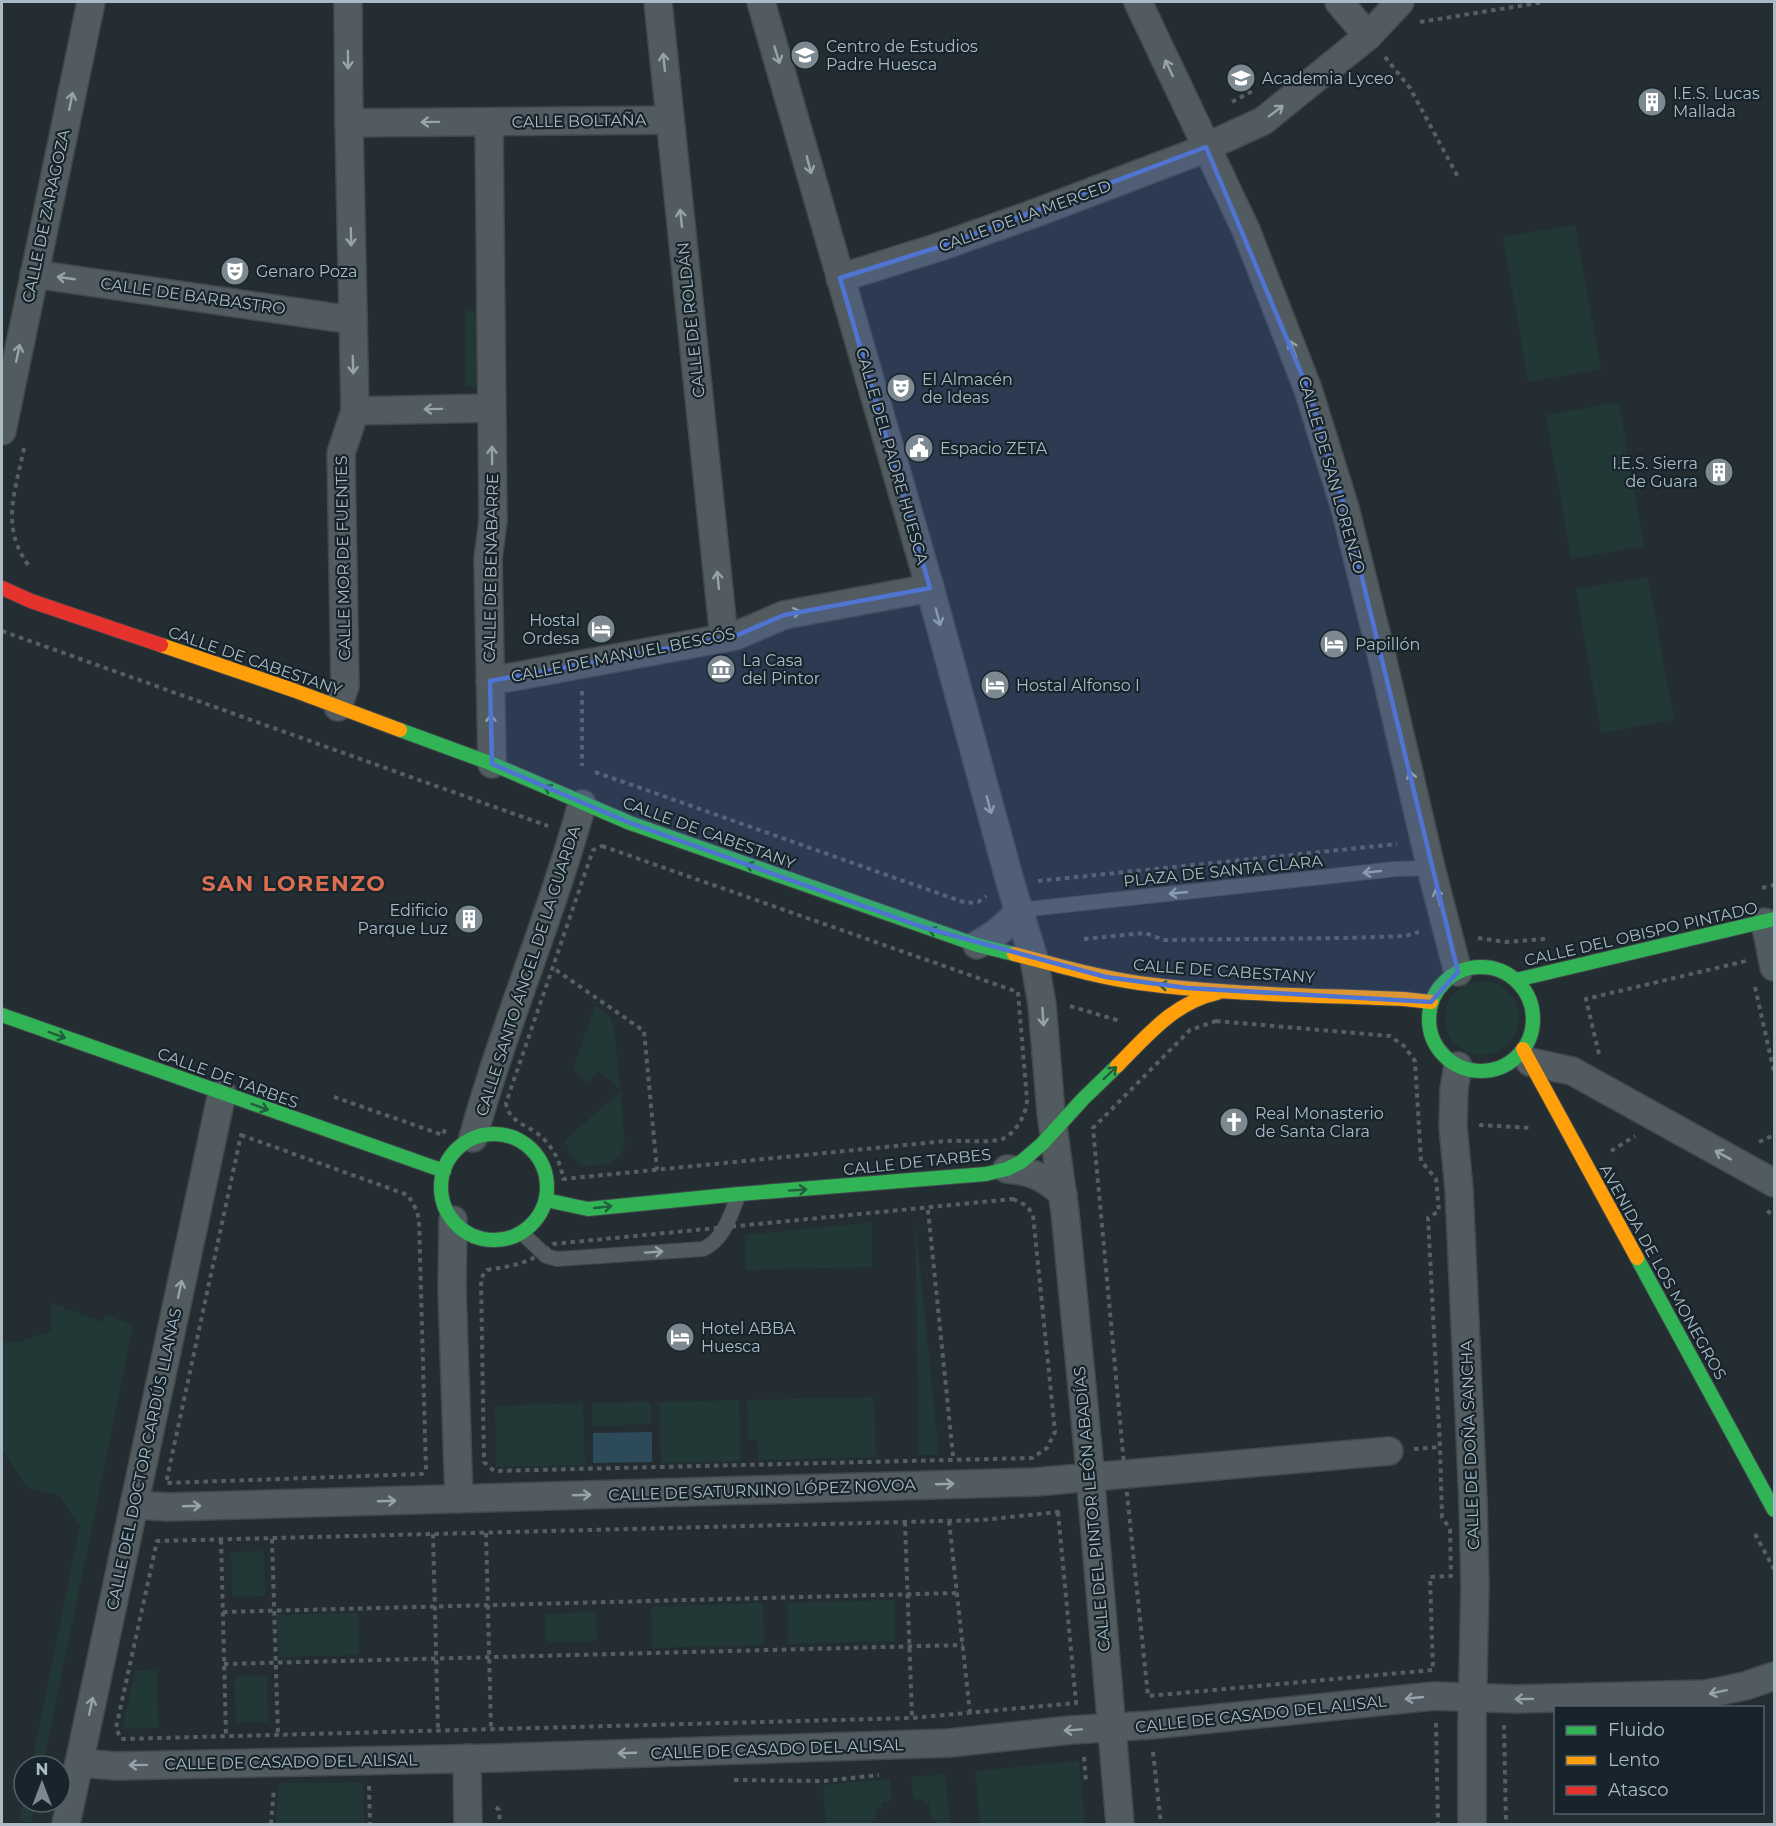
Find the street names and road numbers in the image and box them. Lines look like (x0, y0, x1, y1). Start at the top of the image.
street label: CALLE BOLTAÑA (512, 110, 647, 132)
street label: CALLE DE ZARAGOZA (18, 127, 74, 304)
street label: CALLE DE LA MERCED (936, 176, 1114, 256)
street label: CALLE DE ROLDÁN (673, 241, 709, 399)
street label: CALLE DE BARBASTRO (99, 274, 287, 318)
street label: CALLE DEL PADRE HUESCA (852, 345, 932, 567)
street label: CALLE DE SAN LORENZO (1295, 374, 1369, 576)
street label: CALLE MOR DE FUENTES (332, 455, 354, 661)
street label: CALLE DE BENABARRE (480, 473, 502, 663)
street label: CALLE DE CABESTANY (166, 622, 345, 700)
street label: CALLE DE MANUEL BESCÓS (509, 624, 737, 686)
street label: CALLE DE CABESTANY (620, 793, 799, 873)
street label: CALLE SANTO ÁNGEL DE LA GUARDA (472, 823, 584, 1118)
street label: PLAZA DE SANTA CLARA (1122, 851, 1324, 891)
street label: CALLE DEL OBISPO PINTADO (1522, 898, 1760, 970)
street label: CALLE DE CABESTANY (1132, 955, 1316, 987)
street label: CALLE DE TARBES (155, 1044, 301, 1112)
street label: CALLE DE TARBES (842, 1145, 992, 1179)
street label: AVENIDA DE LOS MONEGROS (1596, 1161, 1730, 1383)
street label: CALLE DEL DOCTOR CARDÚS LLANAS (103, 1306, 185, 1612)
street label: CALLE DE DOÑA SANCHA (1457, 1339, 1483, 1550)
street label: CALLE DEL PINTOR LEÓN ABADÍAS (1070, 1365, 1114, 1652)
street label: CALLE DE SATURNINO LÓPEZ NOVOA (608, 1475, 917, 1505)
street label: CALLE DE CASADO DEL ALISAL (1134, 1691, 1388, 1737)
street label: CALLE DE CASADO DEL ALISAL (650, 1735, 904, 1763)
street label: CALLE DE CASADO DEL ALISAL (164, 1750, 418, 1774)

